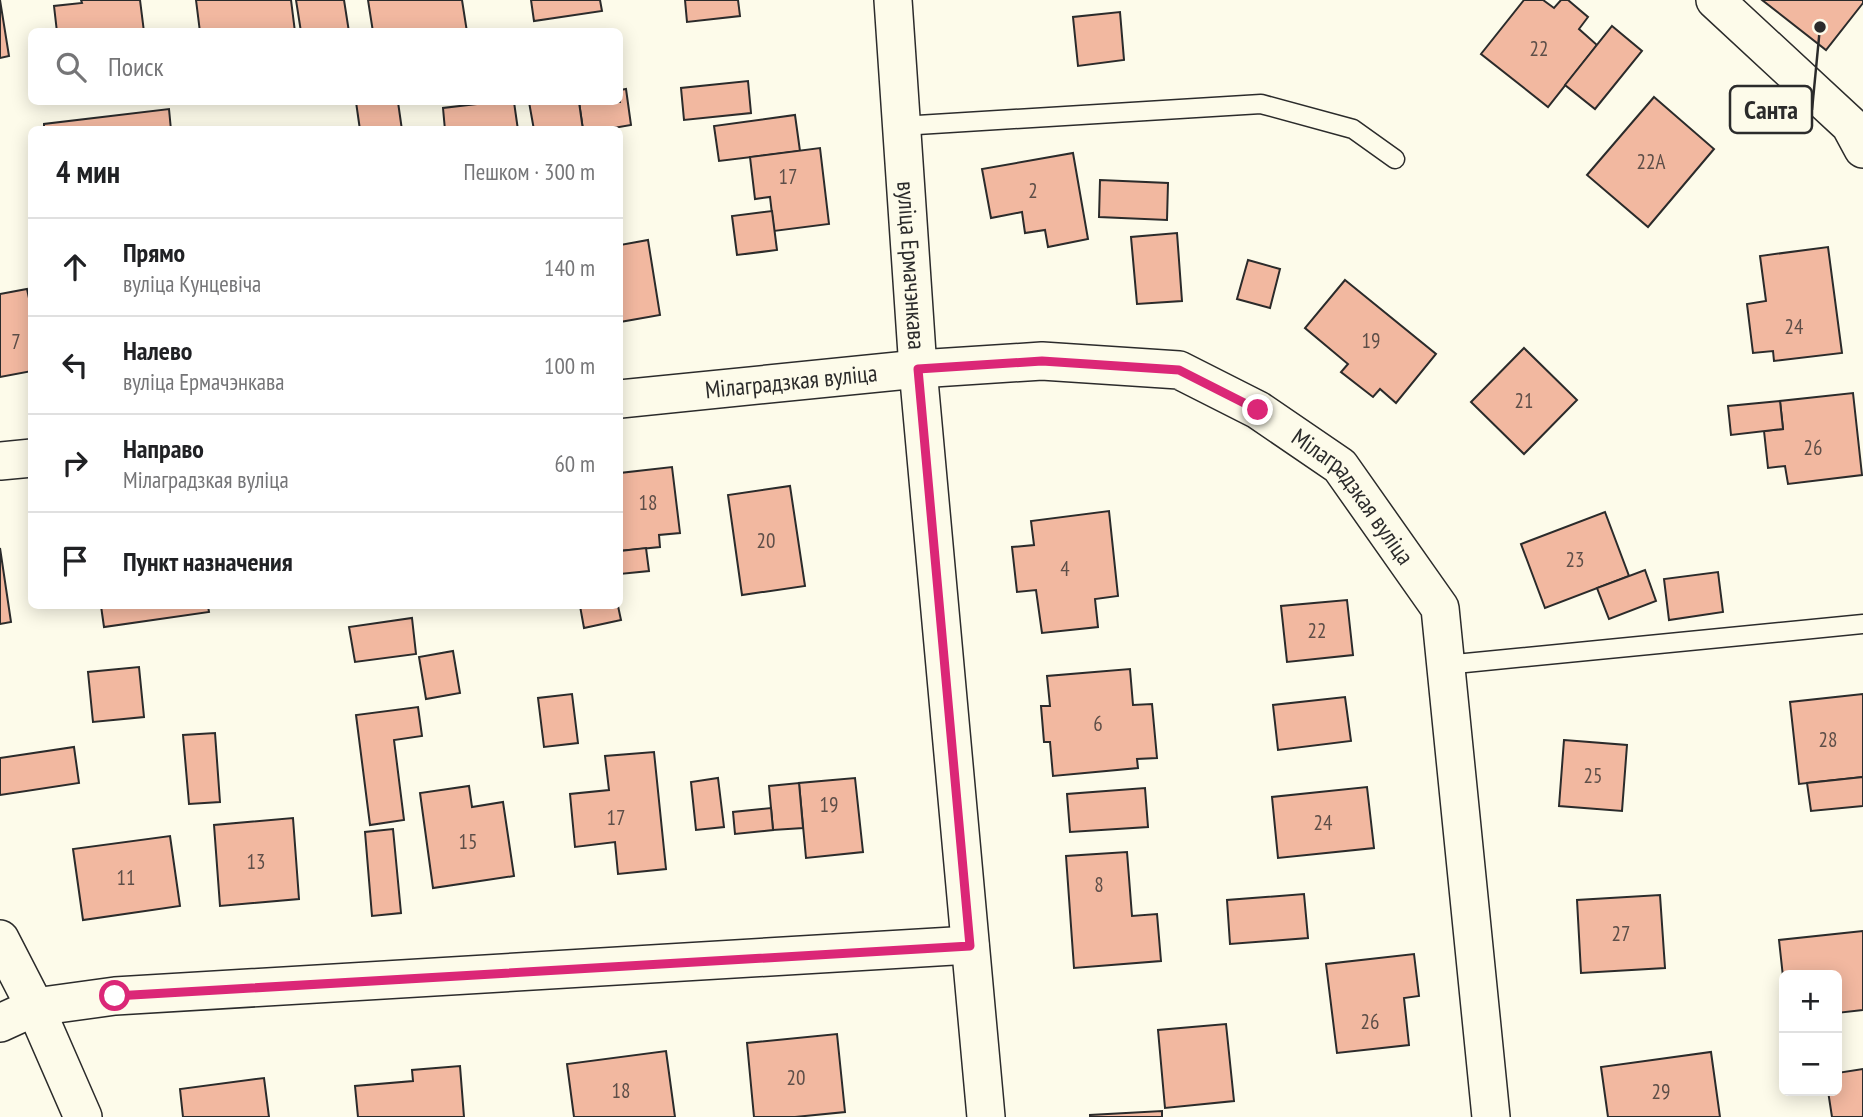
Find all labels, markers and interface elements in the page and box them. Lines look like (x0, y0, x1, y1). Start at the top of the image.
search box (28, 28, 623, 105)
house number: 22 (1530, 35, 1548, 62)
icon: search (52, 48, 90, 86)
text: Поиск (108, 50, 164, 83)
callout: Санта (1730, 86, 1812, 133)
text: Санта (1744, 93, 1798, 126)
house number: 22А (1637, 148, 1665, 175)
text: 4 мин (56, 152, 120, 191)
text: Пешком · 300 m (464, 157, 595, 186)
house number: 17 (779, 163, 797, 190)
house number: 2 (1028, 177, 1038, 204)
street label: вуліца Ермачэнкава (890, 180, 933, 351)
text: Прямо (123, 236, 185, 269)
icon: ahead (56, 248, 94, 286)
text: 140 m (544, 253, 595, 282)
text: вуліца Кунцевіча (123, 269, 261, 298)
house number: 24 (1785, 313, 1804, 340)
house number: 19 (1362, 327, 1380, 354)
house number: 7 (11, 328, 21, 355)
text: Налево (123, 334, 192, 367)
icon: left (56, 346, 94, 384)
text: 100 m (544, 351, 595, 380)
street label: Мілаградзкая вуліца (703, 357, 879, 405)
text: вуліца Ермачэнкава (123, 367, 285, 396)
house number: 21 (1515, 387, 1533, 414)
route end (1242, 394, 1273, 425)
street label: Мілаградзкая вуліца (1286, 422, 1421, 571)
text: Направо (123, 432, 204, 465)
house number: 26 (1804, 434, 1822, 461)
icon: right (56, 444, 94, 482)
text: 60 m (554, 449, 595, 478)
text: Мілаградзкая вуліца (123, 465, 289, 494)
house number: 18 (639, 489, 657, 516)
house number: 20 (757, 527, 775, 554)
icon: arrive (56, 542, 94, 580)
text: Пункт назначения (123, 545, 293, 578)
house number: 23 (1566, 546, 1584, 573)
house number: 4 (1060, 555, 1070, 582)
house number: 22 (1308, 617, 1326, 644)
house number: 6 (1093, 710, 1103, 737)
house number: 28 (1819, 726, 1837, 753)
house number: 25 (1584, 762, 1602, 789)
house number: 19 (820, 791, 838, 818)
house number: 17 (607, 804, 625, 831)
house number: 24 (1314, 809, 1333, 836)
house number: 15 (459, 828, 477, 855)
house number: 13 (247, 848, 265, 875)
house number: 11 (117, 864, 135, 891)
house number: 8 (1094, 871, 1104, 898)
house number: 27 (1612, 920, 1630, 947)
map controls (1779, 970, 1842, 1096)
button: + (1779, 970, 1842, 1033)
route start (99, 980, 130, 1011)
house number: 26 (1361, 1008, 1379, 1035)
button: − (1779, 1033, 1842, 1096)
house number: 20 (787, 1064, 805, 1091)
house number: 18 (612, 1077, 630, 1104)
house number: 29 (1652, 1078, 1670, 1105)

